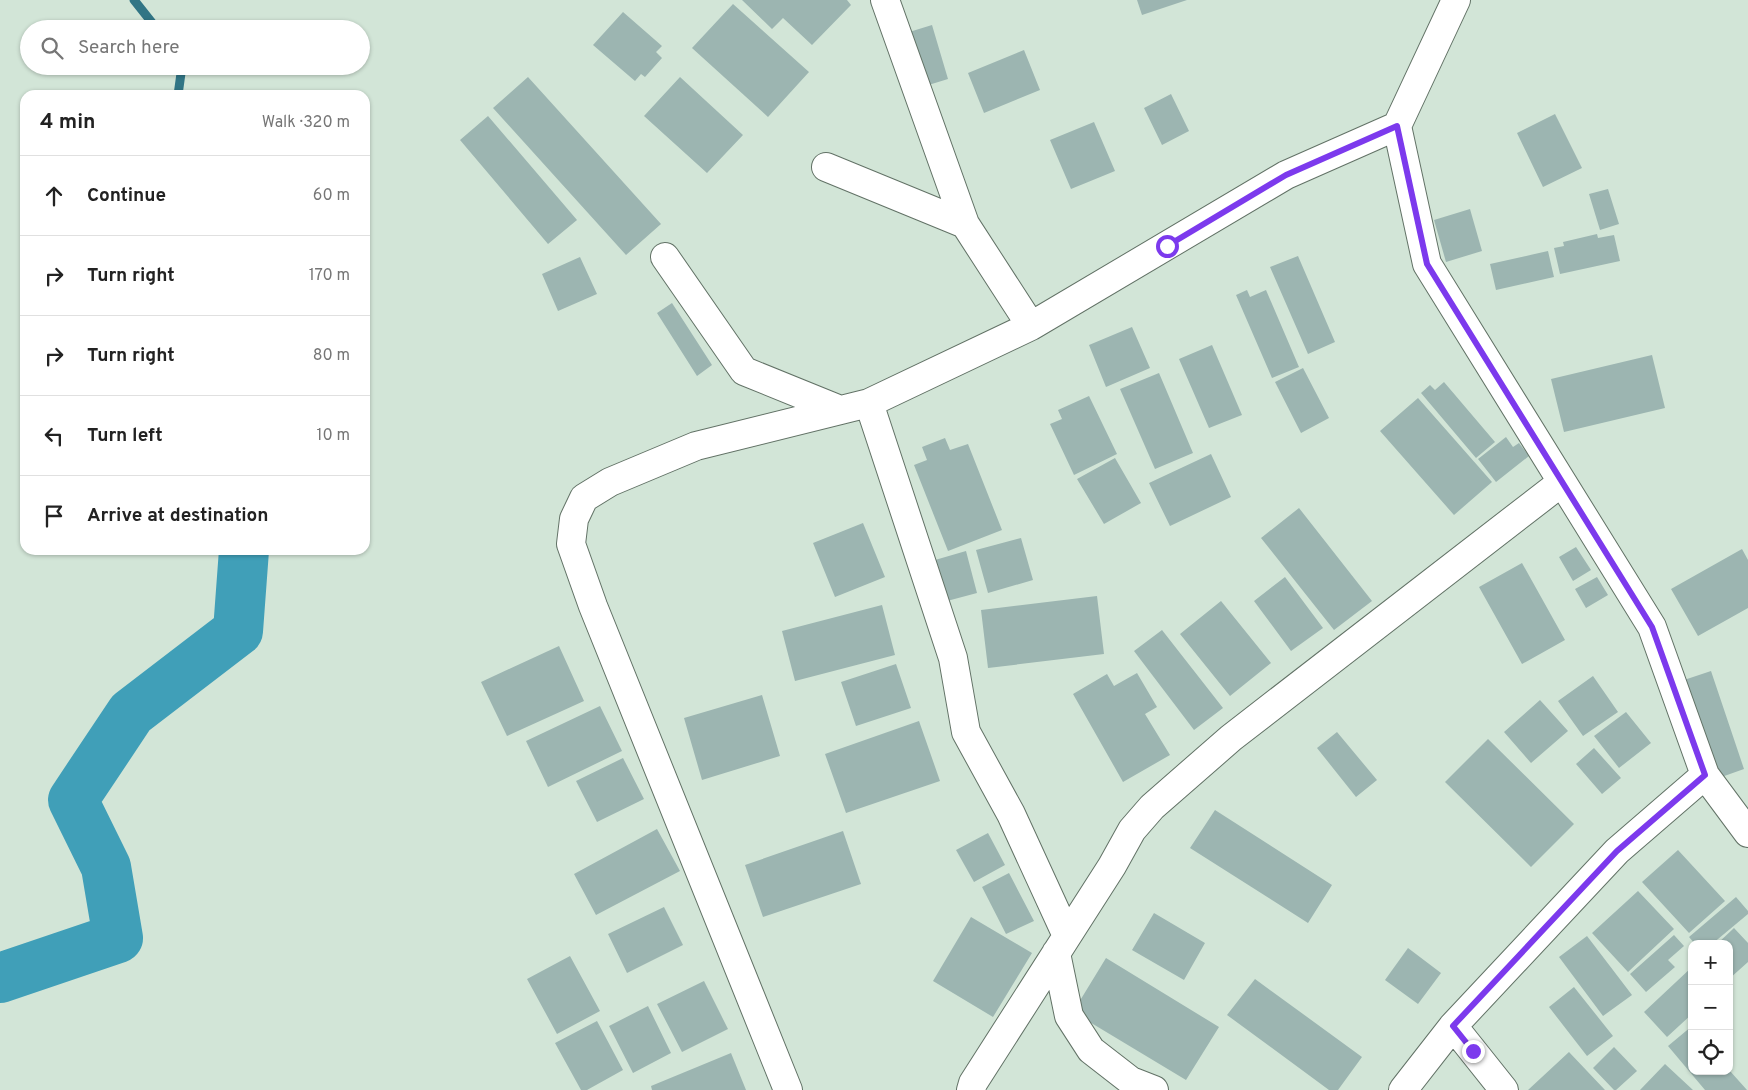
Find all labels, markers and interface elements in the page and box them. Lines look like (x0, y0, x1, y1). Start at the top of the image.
search box (20, 20, 370, 75)
icon: search (38, 34, 66, 62)
text: Search here (78, 36, 180, 60)
text: 4 min (40, 109, 96, 136)
text: Walk · 320 m (262, 113, 350, 133)
icon: ahead (40, 182, 68, 210)
text: Continue (87, 184, 166, 208)
text: 60 m (313, 186, 350, 206)
route start (1156, 235, 1179, 258)
icon: right (40, 262, 68, 290)
text: Turn right (87, 264, 175, 288)
text: 170 m (309, 266, 350, 286)
icon: right (40, 342, 68, 370)
text: Turn right (87, 344, 175, 368)
text: 80 m (313, 346, 350, 366)
icon: left (40, 422, 68, 450)
text: Turn left (87, 424, 163, 448)
text: 10 m (316, 426, 350, 446)
icon: arrive (40, 502, 68, 530)
text: Arrive at destination (87, 504, 268, 528)
map controls (1688, 940, 1733, 1075)
button: + (1688, 940, 1733, 985)
button: − (1688, 985, 1733, 1030)
button: locate (1688, 1030, 1733, 1075)
route end (1462, 1040, 1485, 1063)

